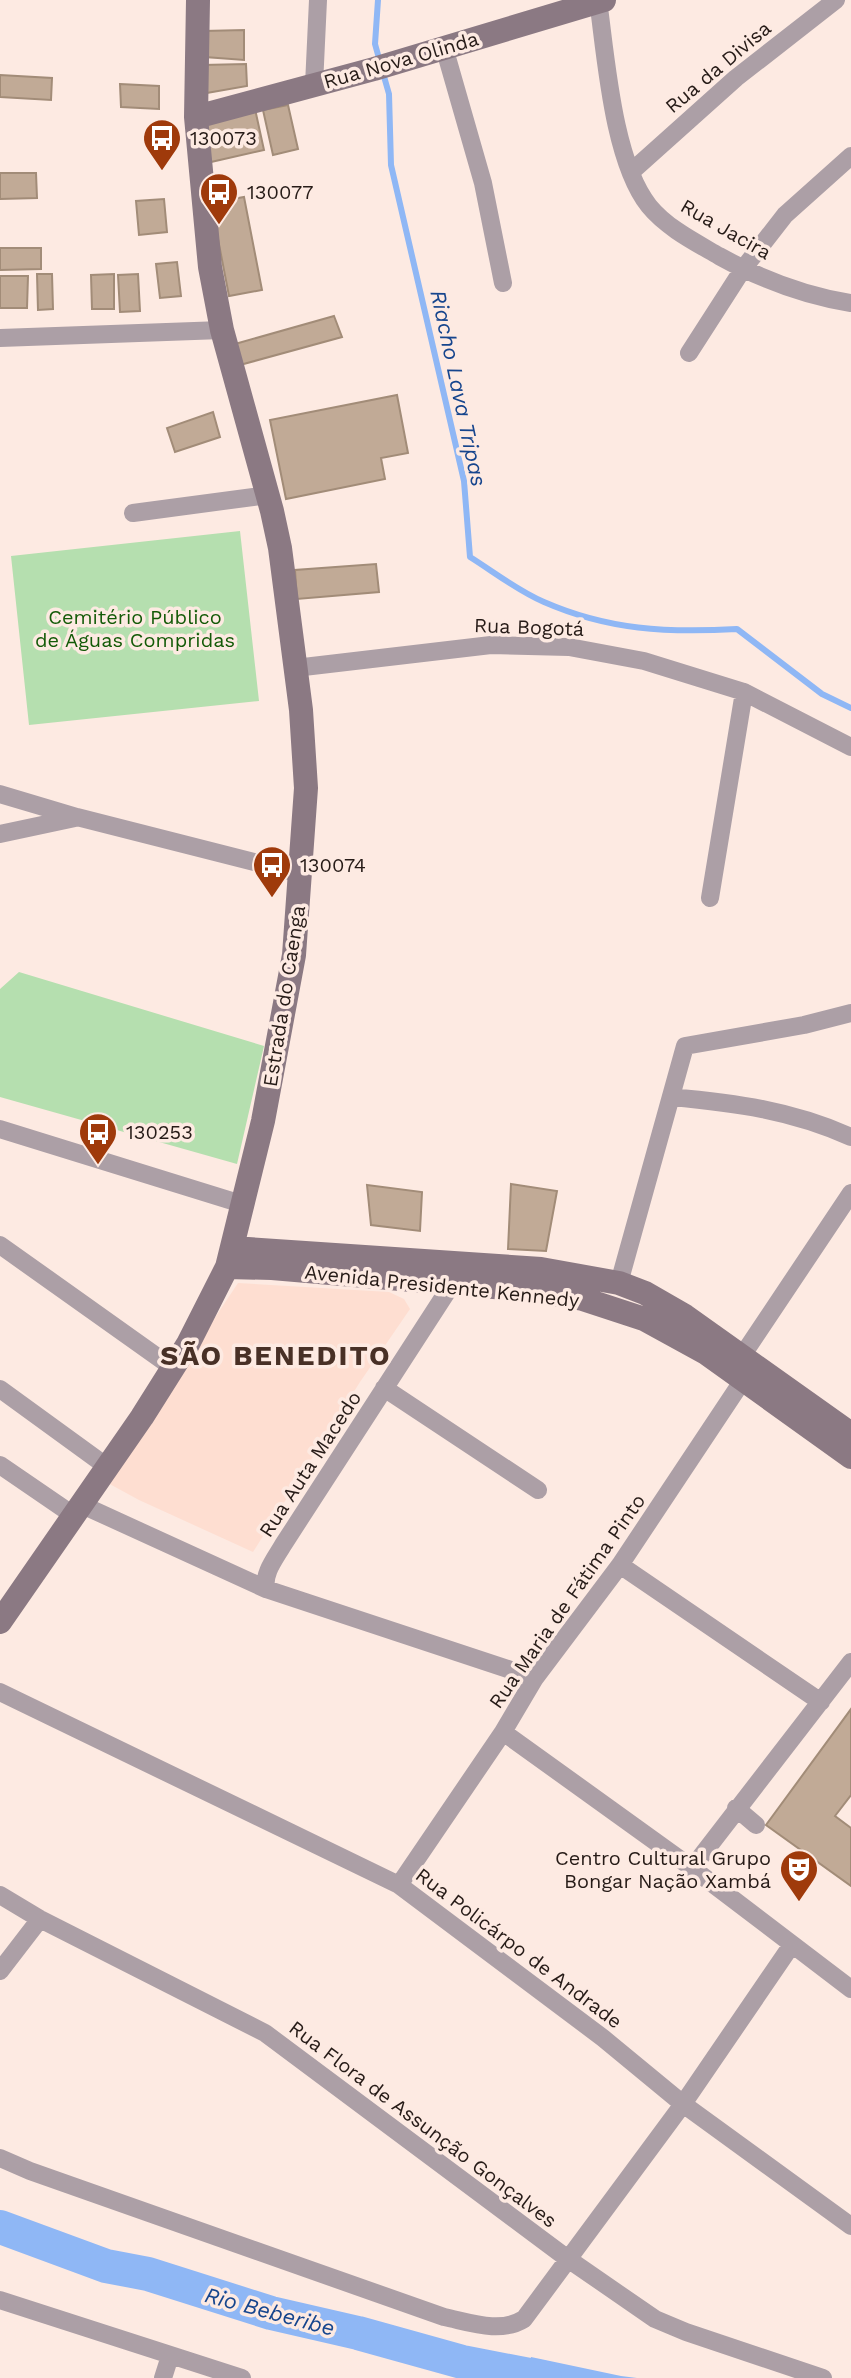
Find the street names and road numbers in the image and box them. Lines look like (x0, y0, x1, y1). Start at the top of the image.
street label: Rua da Divisa (660, 16, 776, 118)
street label: Rua Nova Olinda (321, 26, 481, 94)
street label: Rua Jacira (676, 193, 776, 265)
street label: Rua Bogotá (473, 613, 585, 641)
street label: Estrada do Caenga (258, 904, 310, 1088)
street label: Avenida Presidente Kennedy (304, 1260, 581, 1312)
street label: Rua Auta Macedo (254, 1386, 366, 1542)
street label: Rua Maria de Fátima Pinto (484, 1489, 650, 1713)
street label: Rua Policárpo de Andrade (411, 1863, 627, 2033)
street label: Rua Flora de Assunção Gonçalves (284, 2015, 562, 2233)

